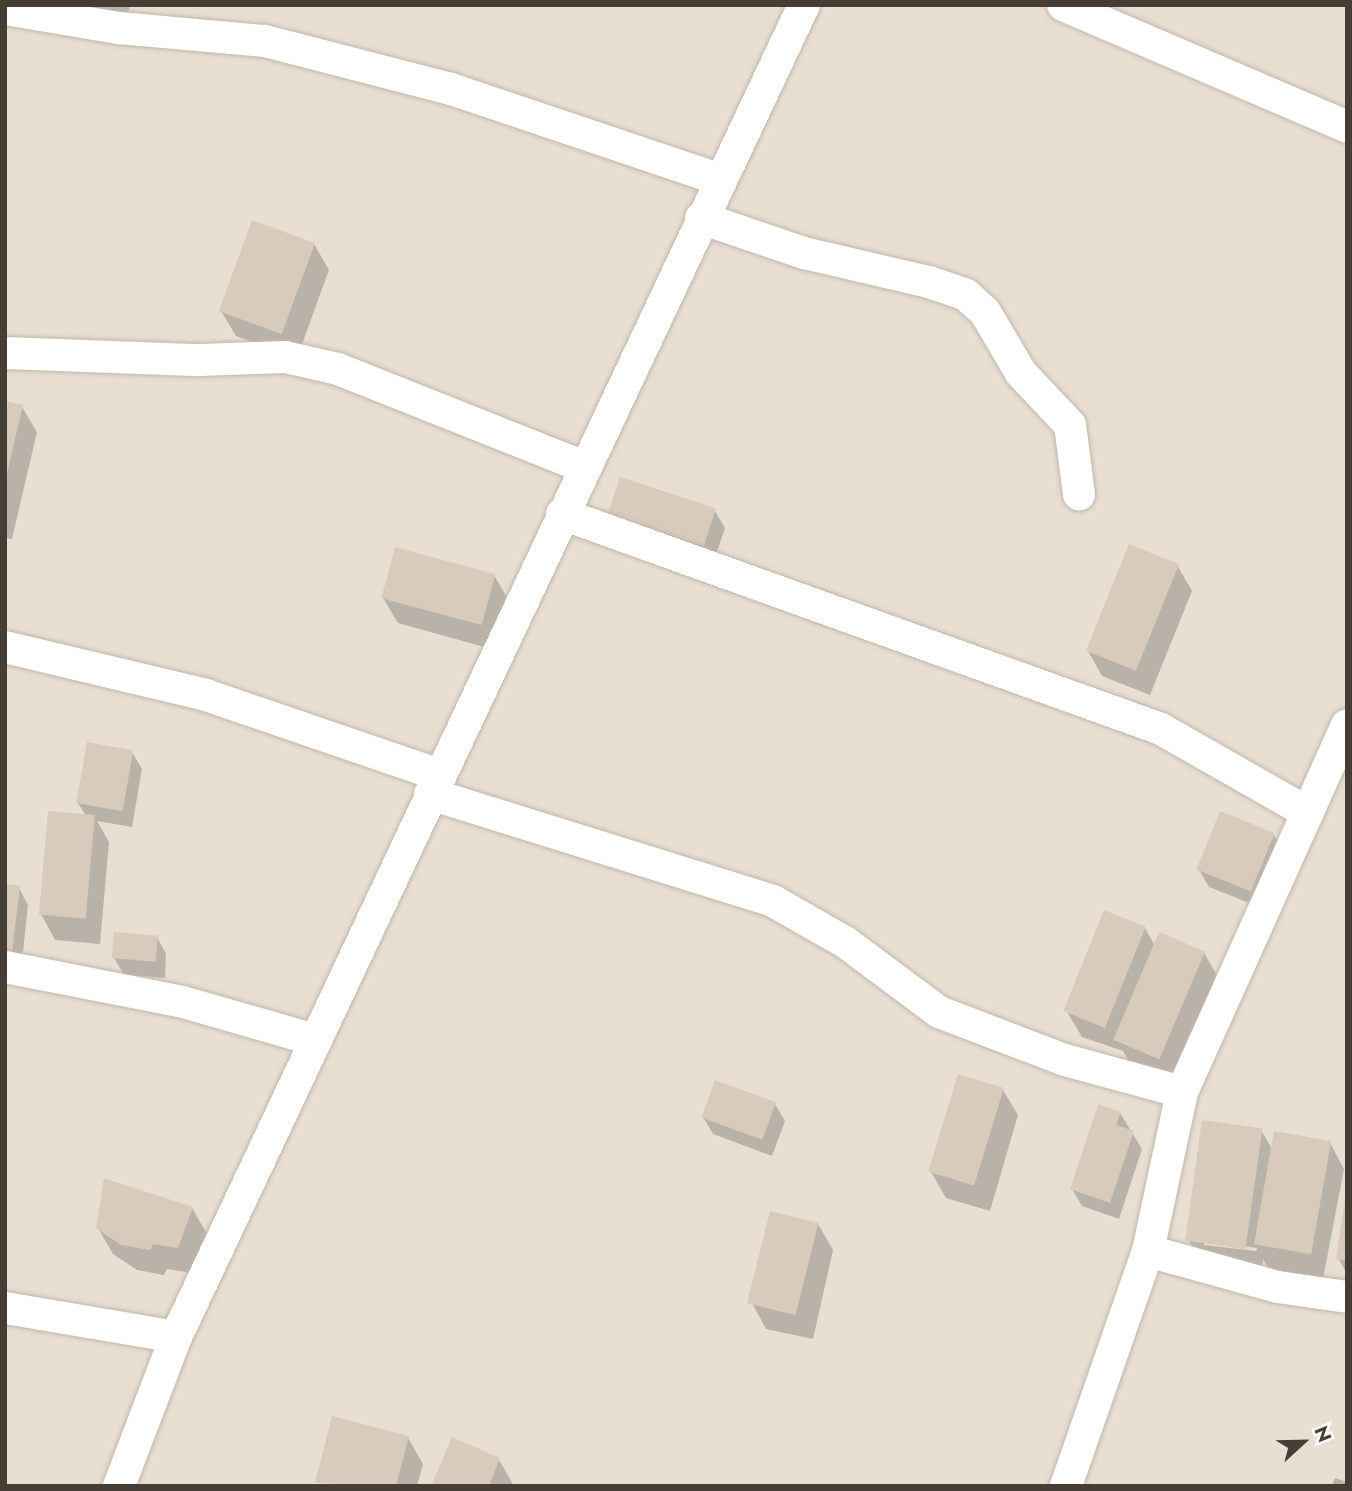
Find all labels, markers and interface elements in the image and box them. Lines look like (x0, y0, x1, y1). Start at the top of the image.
north arrow (1268, 1407, 1338, 1477)
text: N (1308, 1422, 1338, 1446)

